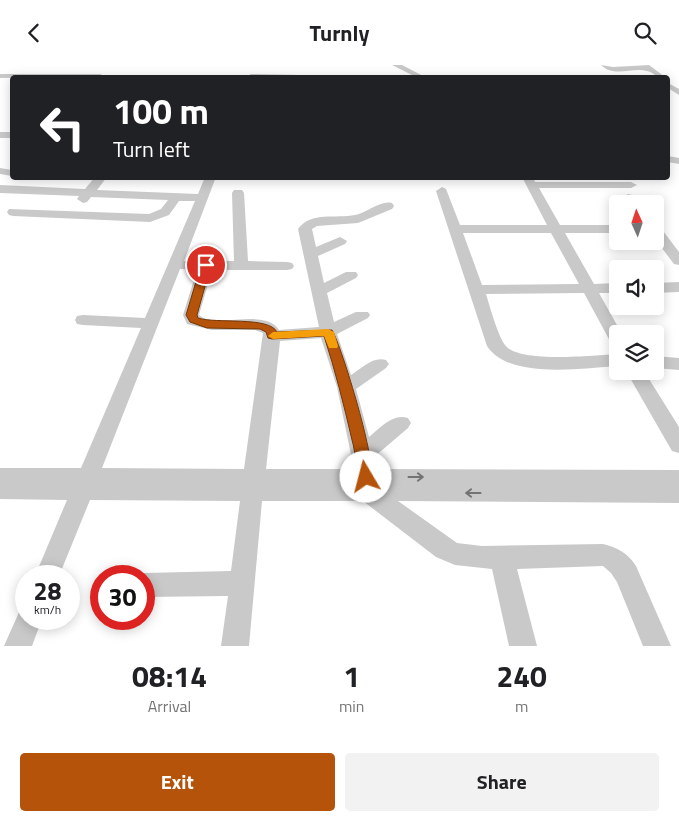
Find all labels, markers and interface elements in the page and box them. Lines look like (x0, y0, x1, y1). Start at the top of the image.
text: Turnly (310, 16, 369, 50)
icon: back (20, 19, 48, 47)
icon: search (631, 19, 659, 47)
text: 100 m (113, 84, 209, 138)
icon: left (30, 95, 95, 160)
text: Turn left (113, 132, 190, 166)
north arrow (609, 195, 664, 250)
map controls (609, 195, 664, 380)
pin (185, 244, 227, 286)
icon: arrive (192, 251, 220, 279)
button: sound (609, 260, 664, 315)
button: layers (609, 325, 664, 380)
position arrow (339, 450, 391, 502)
one-way arrow (408, 472, 424, 482)
one-way arrow (465, 488, 482, 498)
speed limit sign: 30 (90, 565, 155, 630)
text: 28 (33, 572, 62, 610)
text: km/h (34, 600, 61, 619)
text: 08:14 (132, 653, 207, 699)
text: 1 (343, 653, 360, 699)
text: 240 (497, 653, 547, 699)
text: Arrival (148, 694, 191, 718)
text: min (339, 694, 364, 718)
text: m (515, 694, 528, 718)
button: Exit (20, 753, 335, 811)
button: Share (345, 753, 659, 811)

